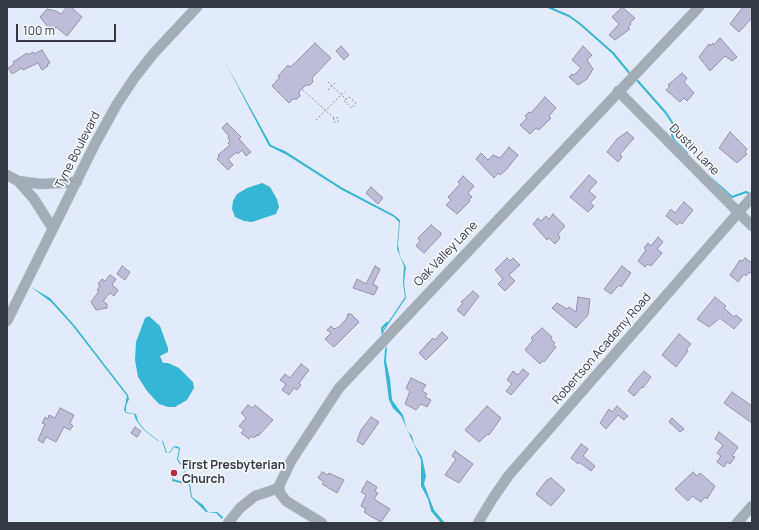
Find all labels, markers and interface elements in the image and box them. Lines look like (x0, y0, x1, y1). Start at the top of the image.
scale bar (18, 16, 118, 42)
text: 100 m (23, 22, 55, 39)
street label: Tyne Boulevard (53, 109, 103, 191)
street label: Dustin Lane (666, 121, 722, 179)
street label: Oak Valley Lane (411, 218, 481, 290)
street label: Robertson Academy Road (550, 290, 654, 408)
place label: First Presbyterian Church (182, 459, 285, 487)
marker: First Presbyterian Church (169, 468, 179, 478)

